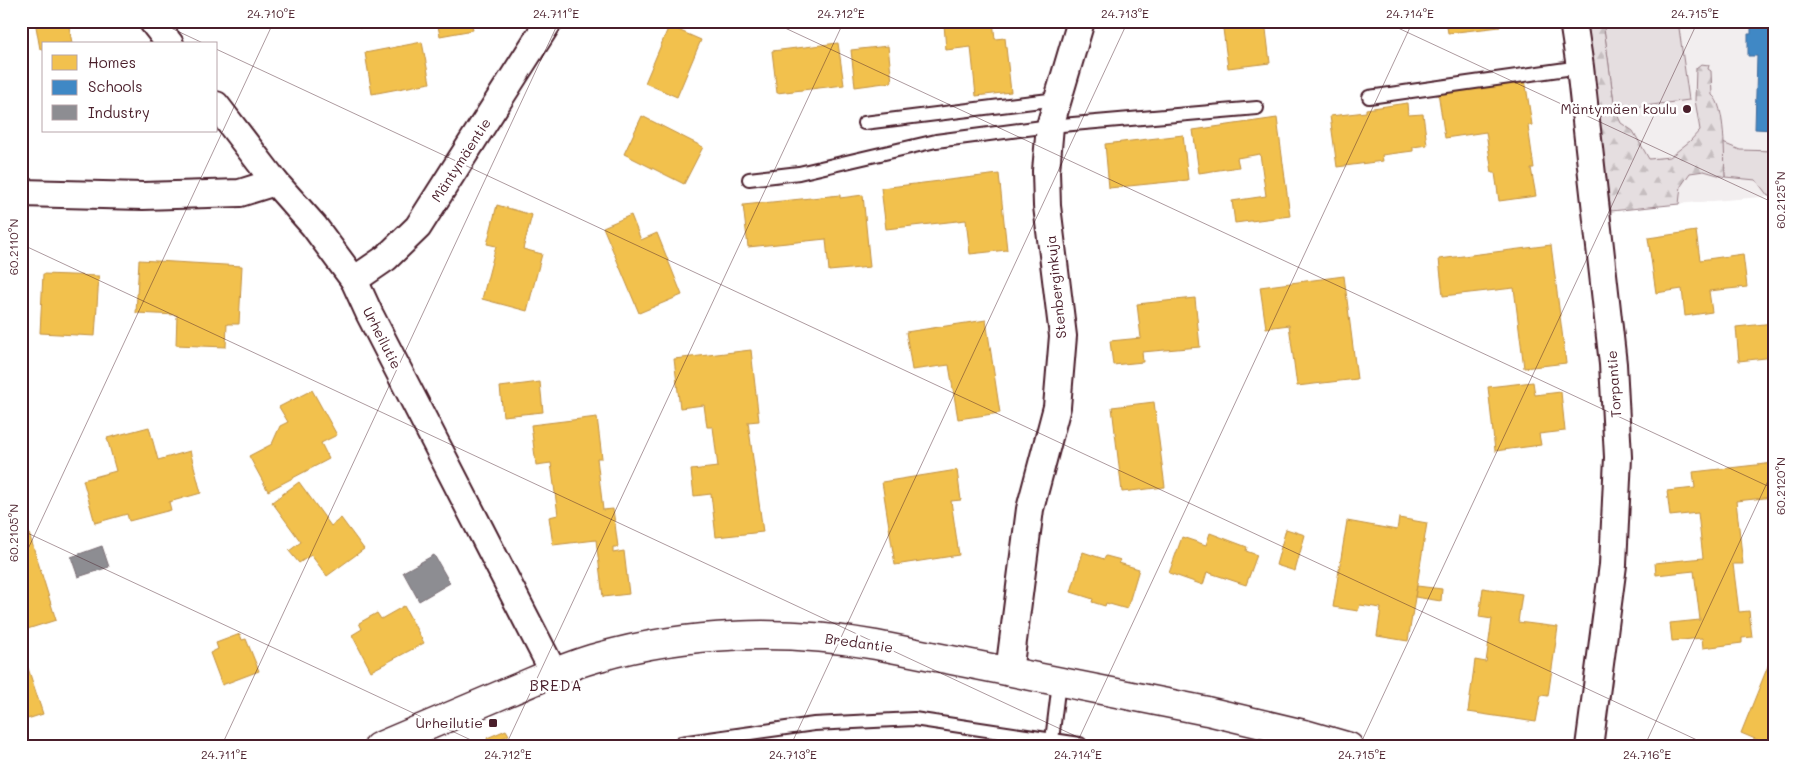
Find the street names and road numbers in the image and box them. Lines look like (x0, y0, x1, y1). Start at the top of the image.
street label: Mäntymäentie (426, 114, 495, 205)
street label: Stenberginkuja (1041, 234, 1070, 340)
street label: Urheilutie (359, 303, 406, 372)
street label: Torpantie (1602, 350, 1625, 418)
street label: Bredantie (824, 628, 894, 657)

